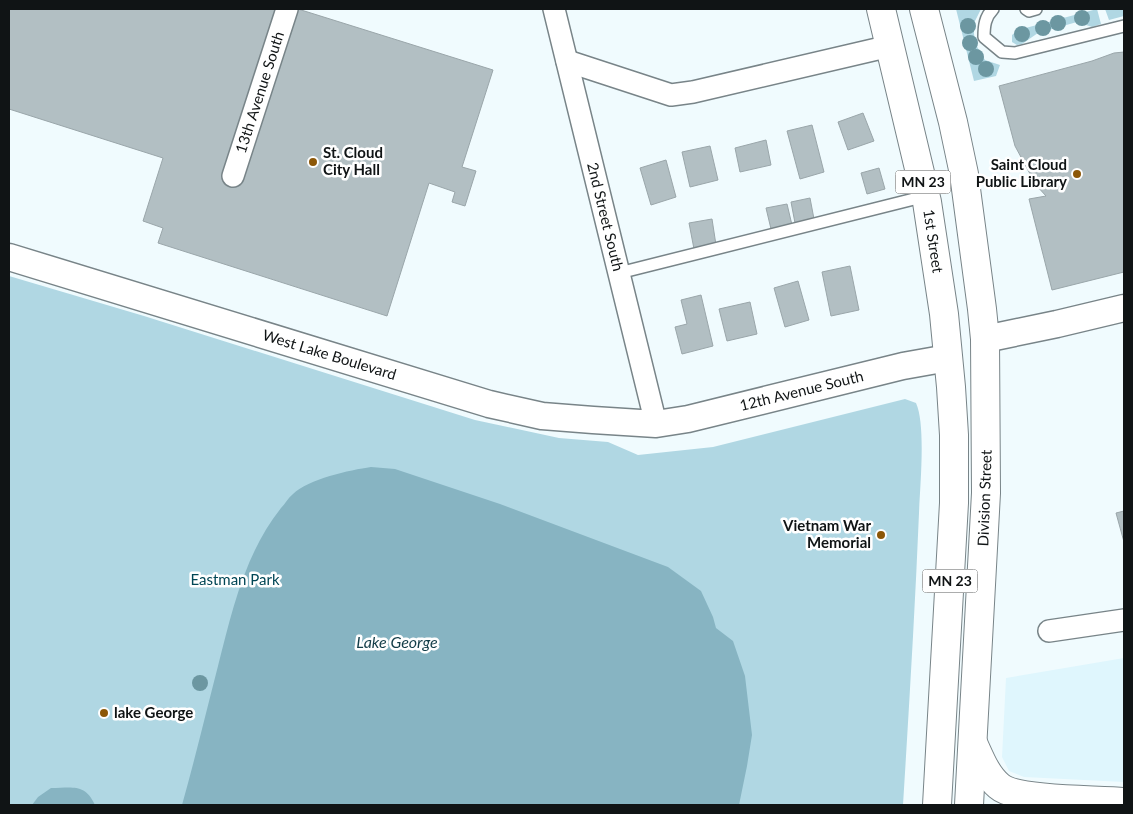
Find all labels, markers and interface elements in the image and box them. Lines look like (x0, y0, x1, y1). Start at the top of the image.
street label: 13th Avenue South (231, 29, 287, 155)
place label: St. Cloud City Hall (323, 143, 383, 178)
place label: Saint Cloud Public Library (976, 155, 1067, 190)
marker: St. Cloud City Hall (307, 156, 319, 168)
street label: 2nd Street South (584, 160, 628, 273)
marker: Saint Cloud Public Library (1071, 168, 1083, 180)
road number: MN 23 (896, 170, 950, 193)
street label: 1st Street (920, 208, 948, 275)
street label: West Lake Boulevard (261, 325, 399, 383)
street label: 12th Avenue South (738, 366, 865, 414)
street label: Division Street (973, 449, 995, 547)
place label: Vietnam War Memorial (782, 516, 871, 551)
marker: Vietnam War Memorial (875, 529, 887, 541)
park label: Eastman Park (190, 570, 280, 588)
road number: MN 23 (922, 570, 978, 592)
water label: Lake George (356, 632, 438, 651)
place label: lake George (114, 703, 193, 721)
marker: lake George (98, 707, 110, 719)

